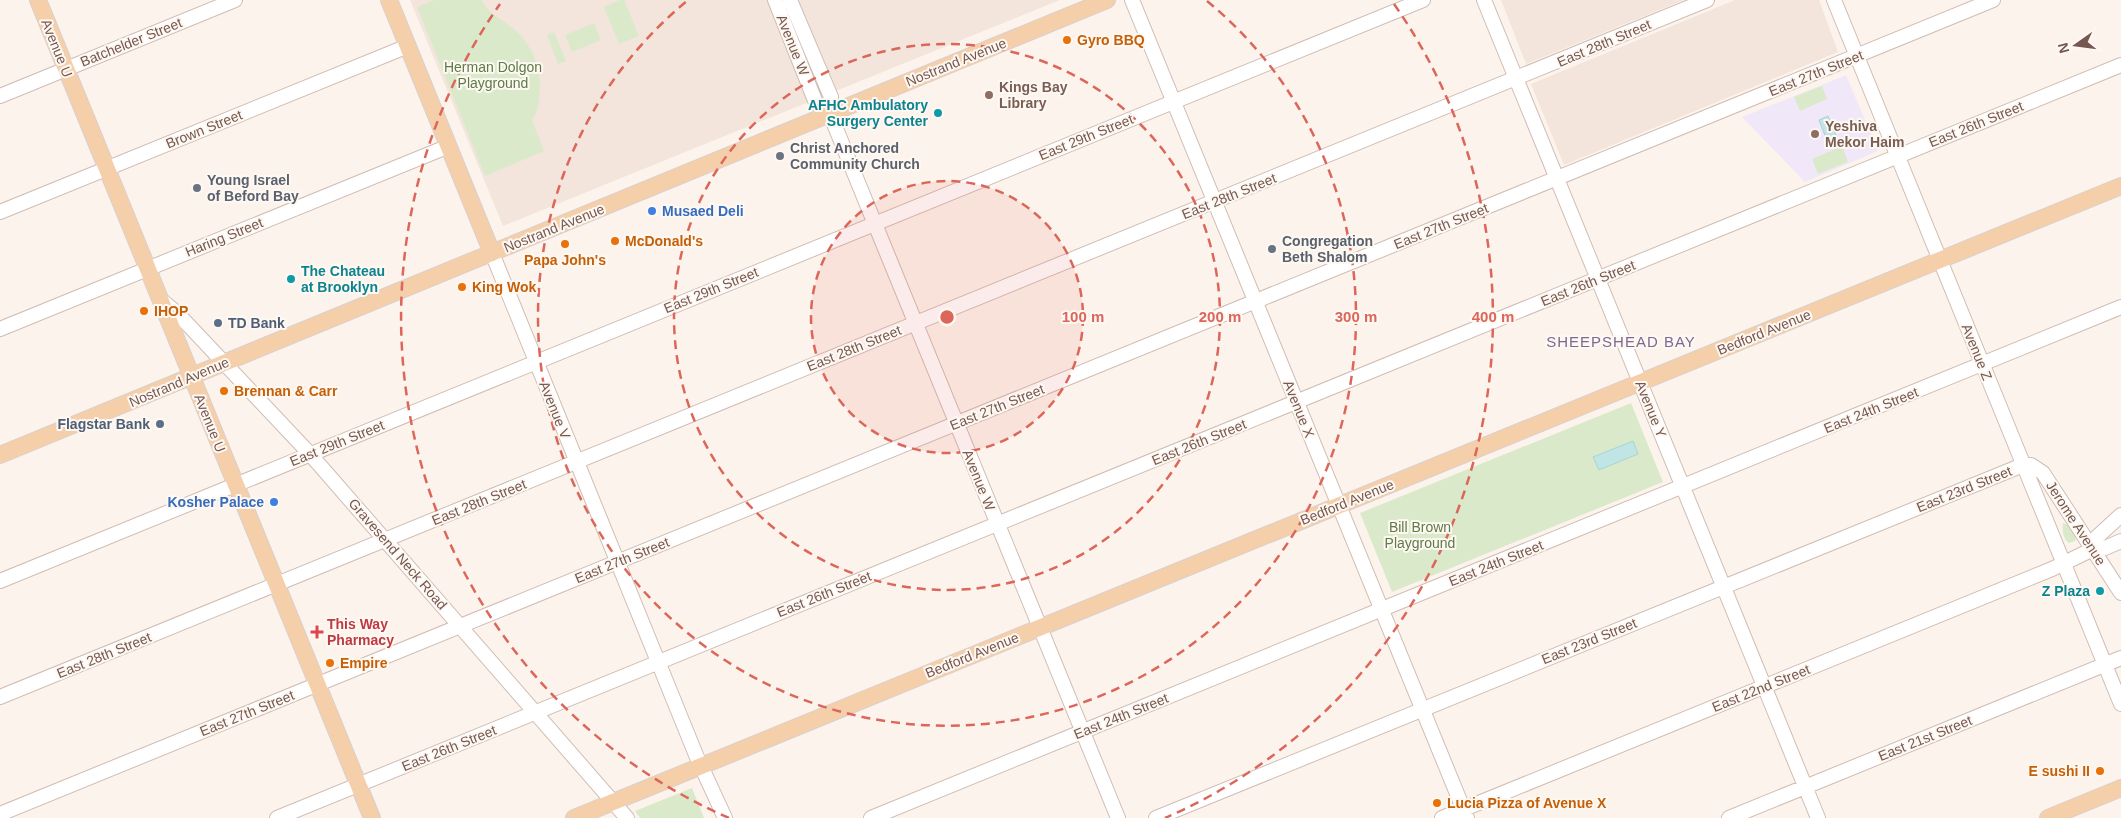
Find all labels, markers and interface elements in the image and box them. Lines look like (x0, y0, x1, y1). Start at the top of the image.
street label: Avenue W (774, 12, 813, 79)
street label: Batchelder Street (78, 14, 184, 70)
street label: East 28th Street (1555, 16, 1653, 70)
street label: Avenue U (38, 17, 76, 79)
north arrow (2051, 20, 2101, 70)
place label: Gyro BBQ (1077, 32, 1145, 48)
street label: Nostrand Avenue (903, 34, 1009, 89)
marker: Gyro BBQ (1061, 34, 1073, 46)
text: N (2054, 41, 2072, 55)
street label: East 27th Street (1766, 47, 1866, 99)
park label: Herman Dolgon Playground (444, 59, 542, 91)
place label: Kings Bay Library (999, 79, 1068, 111)
marker: Kings Bay Library (983, 89, 995, 101)
place label: AFHC Ambulatory Surgery Center (808, 97, 929, 129)
street label: East 26th Street (1926, 98, 2026, 150)
street label: Brown Street (163, 106, 245, 152)
marker: AFHC Ambulatory Surgery Center (932, 107, 944, 119)
street label: East 29th Street (1036, 111, 1136, 163)
place label: Yeshiva Mekor Haim (1825, 118, 1904, 150)
marker: Yeshiva Mekor Haim (1809, 128, 1821, 140)
place label: Christ Anchored Community Church (790, 140, 920, 172)
marker: Christ Anchored Community Church (774, 150, 786, 162)
street label: East 28th Street (1179, 170, 1279, 222)
place label: Young Israel of Beford Bay (207, 172, 299, 204)
marker: Young Israel of Beford Bay (191, 182, 203, 194)
street label: Nostrand Avenue (501, 200, 607, 255)
street label: East 27th Street (1391, 200, 1491, 252)
place label: Musaed Deli (662, 203, 744, 219)
marker: Musaed Deli (646, 205, 658, 217)
street label: Haring Street (183, 214, 265, 260)
place label: McDonald's (625, 233, 703, 249)
place label: Congregation Beth Shalom (1282, 233, 1373, 265)
marker: McDonald's (609, 235, 621, 247)
marker: Papa John's (559, 238, 571, 250)
marker: Congregation Beth Shalom (1266, 243, 1278, 255)
place label: Papa John's (524, 252, 606, 268)
street label: East 26th Street (1538, 257, 1638, 309)
place label: The Chateau at Brooklyn (301, 263, 385, 295)
street label: East 29th Street (661, 264, 761, 316)
marker: The Chateau at Brooklyn (285, 273, 297, 285)
place label: King Wok (472, 279, 537, 295)
marker: King Wok (456, 281, 468, 293)
place label: IHOP (154, 303, 188, 319)
marker: IHOP (138, 305, 150, 317)
street label: Bedford Avenue (1715, 306, 1813, 358)
centre of rings (938, 308, 956, 326)
text: 100 m (1062, 308, 1104, 325)
text: 200 m (1199, 308, 1241, 325)
text: 300 m (1335, 308, 1377, 325)
text: 400 m (1472, 308, 1514, 325)
place label: TD Bank (228, 315, 285, 331)
marker: TD Bank (212, 317, 224, 329)
street label: Avenue Z (1958, 321, 1996, 383)
street label: East 28th Street (804, 322, 904, 374)
district label: SHEEPSHEAD BAY (1546, 333, 1696, 350)
street label: Nostrand Avenue (127, 354, 232, 410)
street label: Avenue X (1280, 378, 1318, 441)
street label: Avenue Y (1632, 378, 1670, 441)
street label: Avenue V (536, 379, 574, 442)
street label: East 27th Street (947, 381, 1047, 433)
place label: Brennan & Carr (234, 383, 338, 399)
street label: East 24th Street (1821, 384, 1921, 436)
marker: Brennan & Carr (218, 385, 230, 397)
street label: Avenue U (191, 392, 229, 454)
place label: Flagstar Bank (57, 416, 150, 432)
street label: East 26th Street (1149, 416, 1249, 468)
street label: East 29th Street (287, 417, 387, 469)
marker: Flagstar Bank (154, 418, 166, 430)
street label: Avenue W (960, 447, 999, 514)
street label: East 23rd Street (1914, 463, 2014, 515)
street label: East 28th Street (429, 476, 529, 528)
street label: Bedford Avenue (1298, 476, 1396, 528)
street label: Jerome Avenue (2043, 478, 2109, 568)
place label: Kosher Palace (168, 494, 264, 510)
street label: Gravesend Neck Road (346, 495, 450, 613)
marker: Kosher Palace (268, 496, 280, 508)
park label: Bill Brown Playground (1385, 519, 1455, 551)
street label: East 27th Street (572, 534, 672, 586)
street label: East 24th Street (1446, 537, 1546, 589)
street label: East 26th Street (774, 568, 874, 620)
place label: Z Plaza (2042, 583, 2090, 599)
marker: Z Plaza (2094, 585, 2106, 597)
street label: East 23rd Street (1539, 615, 1639, 667)
place label: This Way Pharmacy (327, 616, 394, 648)
marker: This Way Pharmacy (311, 626, 323, 638)
street label: East 28th Street (54, 629, 154, 681)
street label: Bedford Avenue (923, 629, 1021, 681)
place label: Empire (340, 655, 388, 671)
marker: Empire (324, 657, 336, 669)
street label: East 22nd Street (1710, 661, 1812, 715)
street label: East 27th Street (197, 687, 297, 739)
street label: East 24th Street (1071, 690, 1171, 742)
street label: East 21st Street (1876, 712, 1974, 764)
street label: East 26th Street (399, 722, 499, 774)
place label: E sushi II (2029, 763, 2090, 779)
marker: E sushi II (2094, 765, 2106, 777)
place label: Lucia Pizza of Avenue X (1447, 795, 1607, 811)
marker: Lucia Pizza of Avenue X (1431, 797, 1443, 809)

